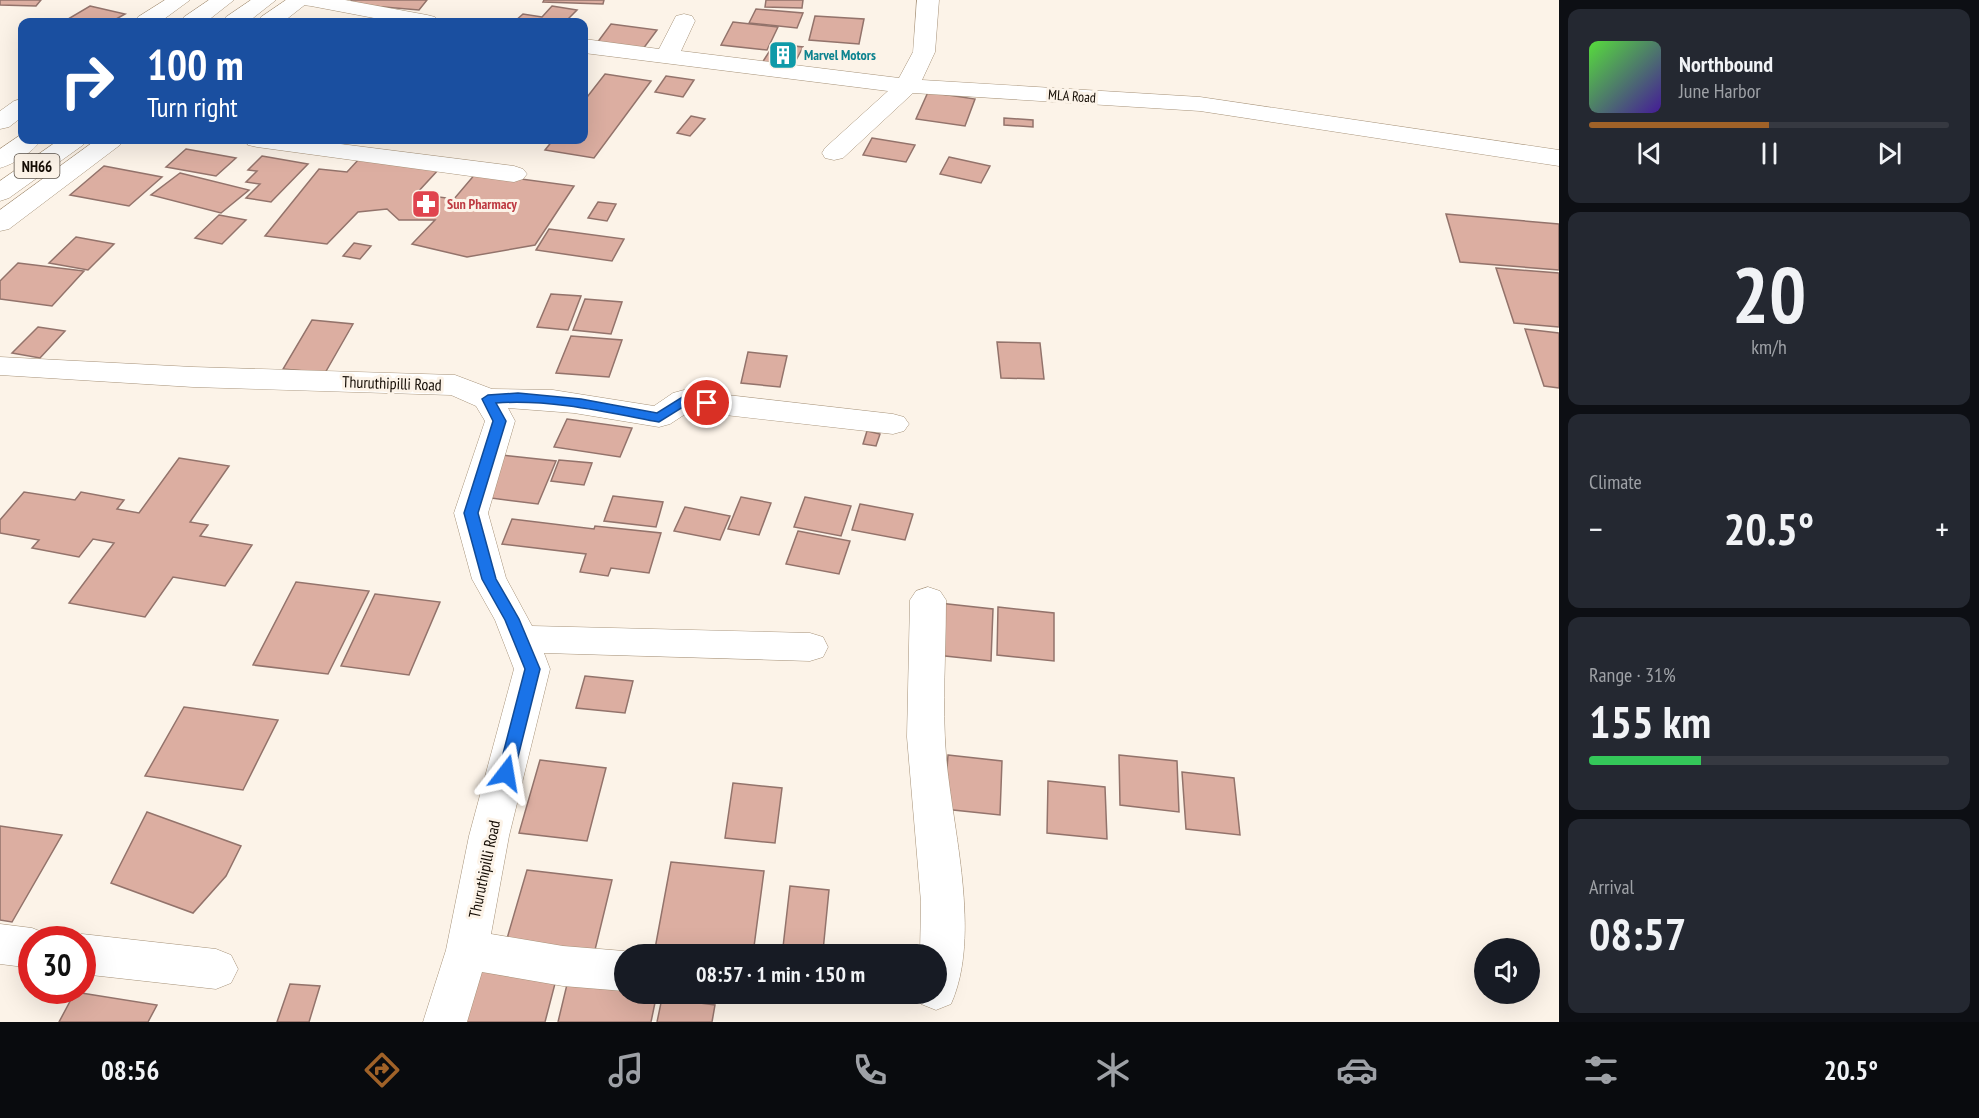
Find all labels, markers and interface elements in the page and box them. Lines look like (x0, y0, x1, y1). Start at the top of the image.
text: 100 m (147, 37, 244, 92)
building icon: Marvel Motors (767, 39, 799, 71)
icon: right (48, 42, 126, 120)
place label: Marvel Motors (804, 46, 876, 64)
text: Northbound (1679, 50, 1773, 78)
text: June Harbor (1679, 78, 1761, 104)
street label: MLA Road (1048, 85, 1096, 107)
text: Turn right (147, 90, 238, 124)
icon: previous (1633, 137, 1666, 170)
icon: pause (1753, 137, 1786, 170)
icon: next (1873, 137, 1906, 170)
road number: NH66 (15, 154, 60, 178)
pharmacy icon: Sun Pharmacy (410, 188, 442, 220)
place label: Sun Pharmacy (447, 195, 517, 213)
text: 20 (1732, 244, 1806, 345)
text: km/h (1751, 334, 1787, 360)
street label: Thuruthipilli Road (342, 371, 442, 395)
pin (681, 377, 732, 428)
icon: arrive (690, 386, 723, 419)
text: Climate (1589, 469, 1642, 495)
text: 20.5° (1724, 499, 1814, 557)
text: − (1589, 507, 1603, 550)
text: + (1935, 507, 1949, 550)
text: Range · 31% (1589, 662, 1676, 688)
text: 155 km (1589, 692, 1711, 750)
position arrow (474, 741, 538, 805)
street label: Thuruthipilli Road (464, 818, 504, 920)
text: Arrival (1589, 874, 1634, 900)
text: 08:57 (1589, 904, 1686, 962)
speed limit sign: 30 (18, 926, 96, 1004)
map controls (1474, 938, 1540, 1004)
button: sound (1474, 938, 1540, 1004)
text: 08:57 · 1 min · 150 m (696, 960, 865, 988)
icon: directions (361, 1049, 403, 1091)
icon: music (605, 1049, 647, 1091)
icon: phone (849, 1049, 891, 1091)
icon: climate (1092, 1049, 1134, 1091)
icon: car (1336, 1049, 1378, 1091)
icon: filters (1580, 1049, 1622, 1091)
text: 08:56 (101, 1053, 159, 1087)
text: 20.5° (1824, 1053, 1878, 1087)

